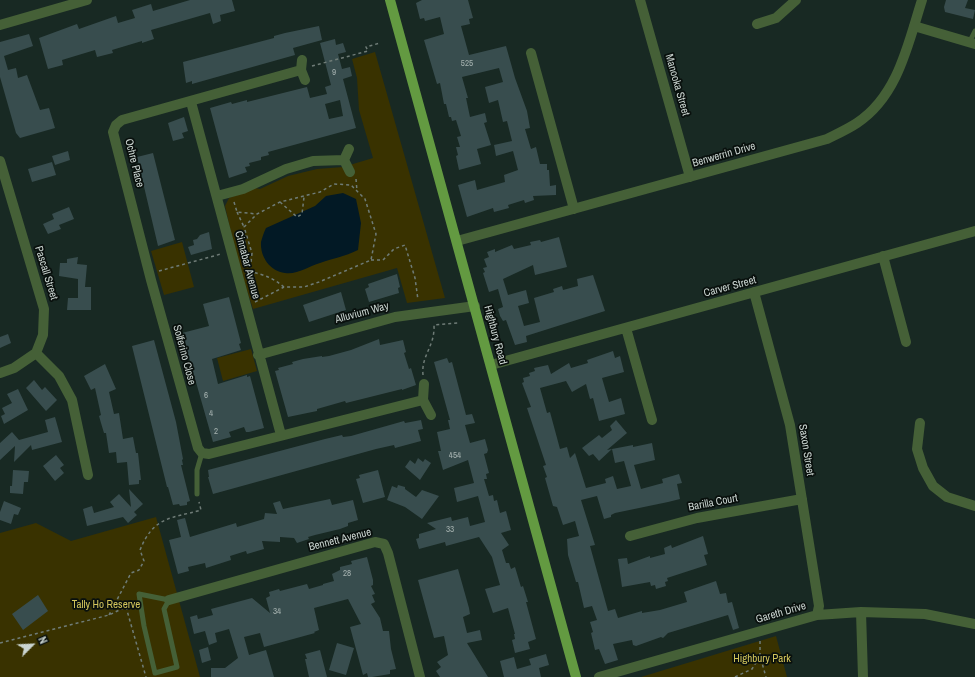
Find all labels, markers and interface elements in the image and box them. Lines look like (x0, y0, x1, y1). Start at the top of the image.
street label: Manooka Street (662, 53, 692, 117)
house number: 525 (461, 59, 473, 69)
house number: 9 (332, 68, 336, 78)
street label: Ochre Place (122, 137, 146, 189)
street label: Benwerrin Drive (691, 140, 757, 170)
street label: Cinnabar Avenue (232, 229, 262, 301)
street label: Pascall Street (32, 244, 60, 302)
street label: Carver Street (702, 274, 758, 300)
street label: Alluvium Way (334, 300, 390, 326)
street label: Highbury Road (481, 304, 509, 366)
street label: Solferino Close (170, 324, 198, 386)
house number: 6 (204, 391, 208, 401)
house number: 4 (209, 409, 213, 419)
street label: Saxon Street (795, 423, 817, 477)
house number: 2 (214, 427, 218, 437)
house number: 454 (449, 451, 461, 461)
street label: Barilla Court (687, 492, 739, 514)
house number: 33 (446, 525, 454, 535)
street label: Bennett Avenue (307, 526, 373, 554)
house number: 28 (343, 569, 351, 579)
park label: Tally Ho Reserve (72, 598, 140, 612)
street label: Gareth Drive (754, 600, 808, 626)
house number: 34 (273, 607, 281, 617)
north arrow (12, 625, 52, 665)
text: N (35, 634, 51, 646)
park label: Highbury Park (733, 652, 791, 666)

